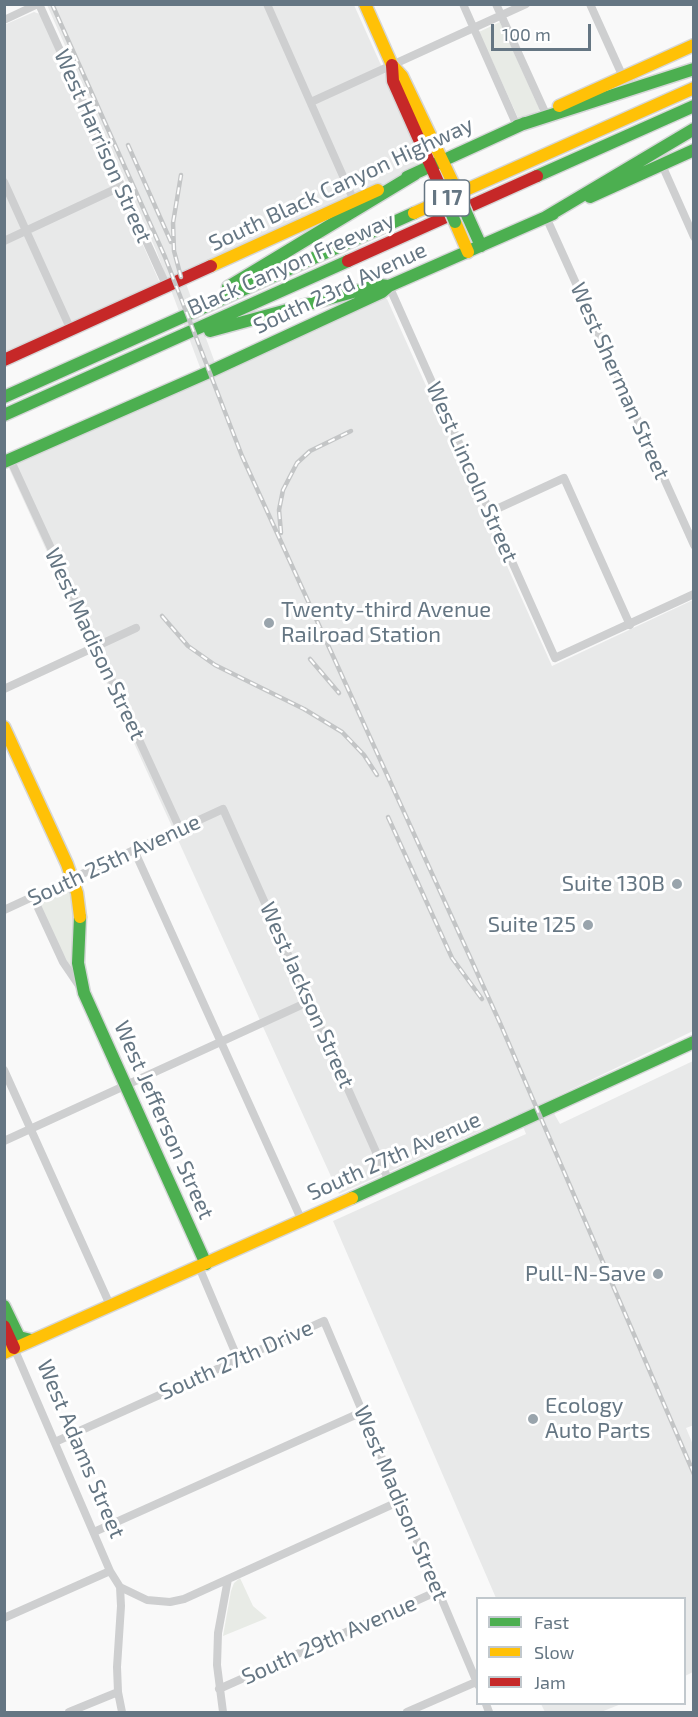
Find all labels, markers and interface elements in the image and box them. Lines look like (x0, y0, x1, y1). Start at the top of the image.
scale bar (494, 12, 594, 50)
text: 100 m (502, 23, 551, 45)
street label: West Harrison Street (48, 45, 158, 247)
street label: South Black Canyon Highway (205, 111, 477, 257)
road number: I 17 (424, 180, 470, 216)
street label: Black Canyon Freeway (183, 206, 399, 322)
street label: South 23rd Avenue (249, 236, 431, 340)
street label: West Sherman Street (565, 278, 675, 484)
street label: West Lincoln Street (420, 378, 524, 566)
street label: West Madison Street (39, 544, 151, 744)
place label: Twenty-third Avenue Railroad Station (281, 597, 491, 648)
marker: Twenty-third Avenue Railroad Station (262, 616, 276, 630)
street label: South 25th Avenue (24, 808, 204, 912)
place label: Suite 130B (562, 871, 665, 897)
marker: Suite 130B (670, 877, 684, 891)
street label: West Jackson Street (254, 898, 360, 1092)
place label: Suite 125 (488, 912, 576, 938)
marker: Suite 125 (581, 918, 595, 932)
street label: West Jefferson Street (108, 1017, 220, 1223)
street label: South 27th Avenue (303, 1106, 485, 1206)
place label: Pull-N-Save (525, 1261, 646, 1287)
marker: Pull-N-Save (651, 1267, 665, 1281)
street label: South 27th Drive (155, 1314, 317, 1406)
street label: West Adams Street (31, 1356, 131, 1542)
place label: Ecology Auto Parts (545, 1393, 650, 1444)
street label: West Madison Street (348, 1402, 454, 1604)
marker: Ecology Auto Parts (526, 1412, 540, 1426)
street label: South 29th Avenue (238, 1590, 420, 1690)
legend (476, 1597, 686, 1705)
text: Fast (534, 1611, 569, 1633)
text: Slow (534, 1641, 574, 1663)
text: Jam (534, 1671, 566, 1693)

